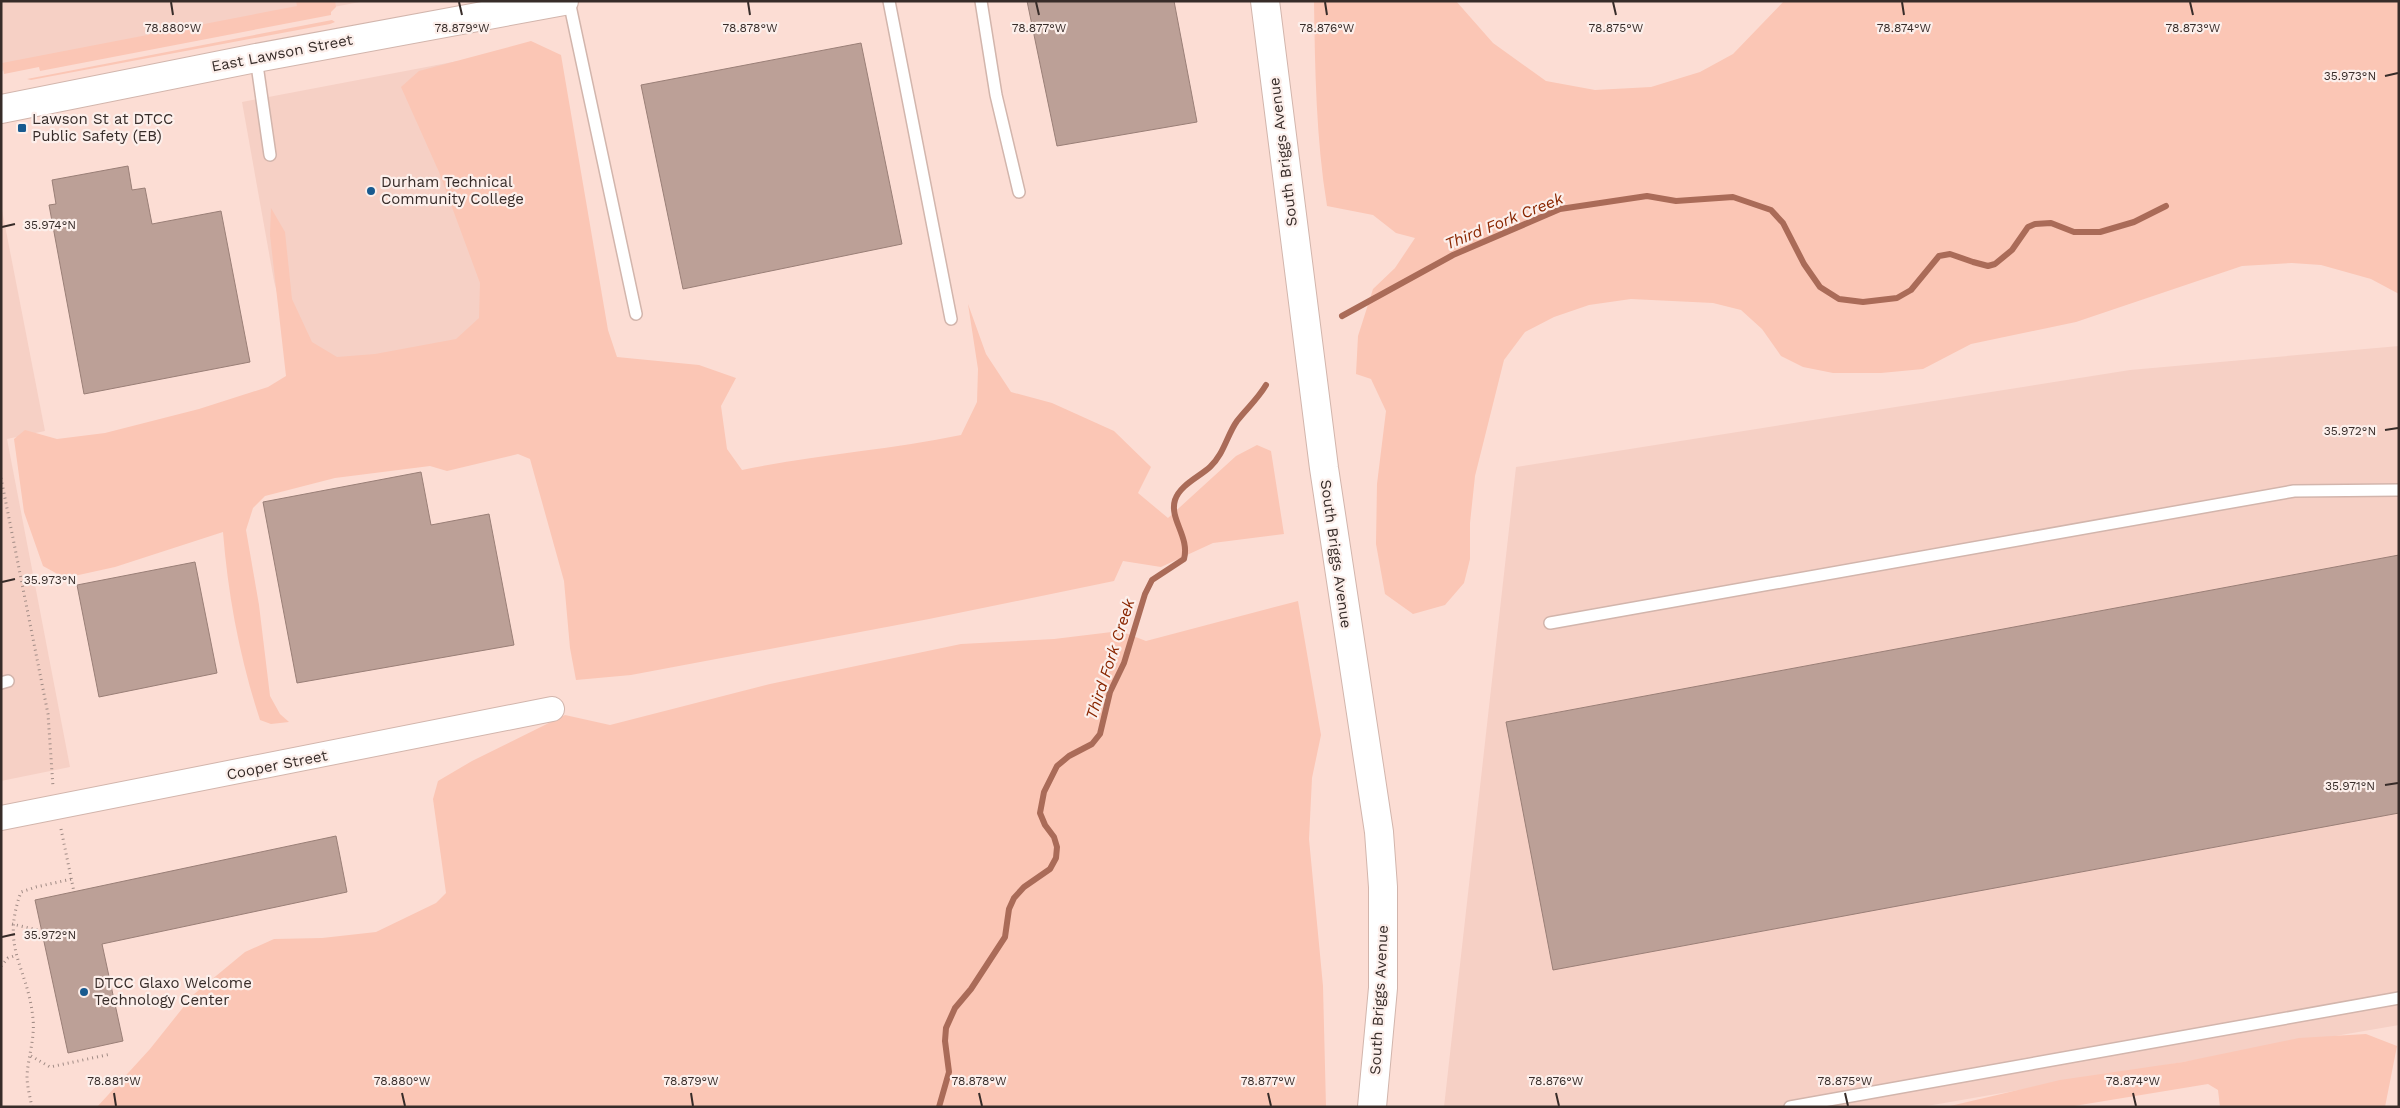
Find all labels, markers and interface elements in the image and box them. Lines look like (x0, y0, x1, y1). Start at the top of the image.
text: 78.880°W (145, 21, 202, 35)
text: 78.879°W (434, 21, 490, 35)
text: 78.878°W (723, 21, 778, 35)
text: 78.877°W (1012, 21, 1067, 35)
text: 78.876°W (1300, 21, 1355, 35)
text: 78.875°W (1589, 21, 1644, 35)
text: 78.874°W (1877, 21, 1932, 35)
text: 78.873°W (2166, 21, 2221, 35)
street label: East Lawson Street (210, 30, 355, 76)
text: 35.973°N (2324, 69, 2376, 83)
street label: South Briggs Avenue (1265, 77, 1301, 227)
place label: Lawson St at DTCC Public Safety (EB) (32, 110, 173, 145)
marker: Lawson St at DTCC Public Safety (EB) (16, 122, 28, 134)
place label: Durham Technical Community College (381, 173, 524, 208)
marker: Durham Technical Community College (365, 185, 377, 197)
water label: Third Fork Creek (1442, 188, 1567, 253)
text: 35.974°N (24, 218, 76, 232)
text: 35.972°N (2324, 424, 2376, 438)
street label: South Briggs Avenue (1317, 479, 1355, 629)
text: 35.973°N (24, 573, 76, 587)
water label: Third Fork Creek (1082, 595, 1139, 722)
street label: Cooper Street (225, 746, 330, 784)
text: 35.971°N (2325, 779, 2375, 793)
street label: South Briggs Avenue (1366, 925, 1392, 1075)
text: 35.972°N (24, 928, 76, 942)
place label: DTCC Glaxo Welcome Technology Center (94, 974, 252, 1009)
marker: DTCC Glaxo Welcome Technology Center (78, 986, 90, 998)
text: 78.881°W (87, 1074, 141, 1088)
text: 78.880°W (374, 1074, 431, 1088)
text: 78.879°W (663, 1074, 719, 1088)
text: 78.878°W (952, 1074, 1007, 1088)
text: 78.877°W (1241, 1074, 1296, 1088)
text: 78.876°W (1529, 1074, 1584, 1088)
text: 78.875°W (1818, 1074, 1873, 1088)
text: 78.874°W (2106, 1074, 2161, 1088)

